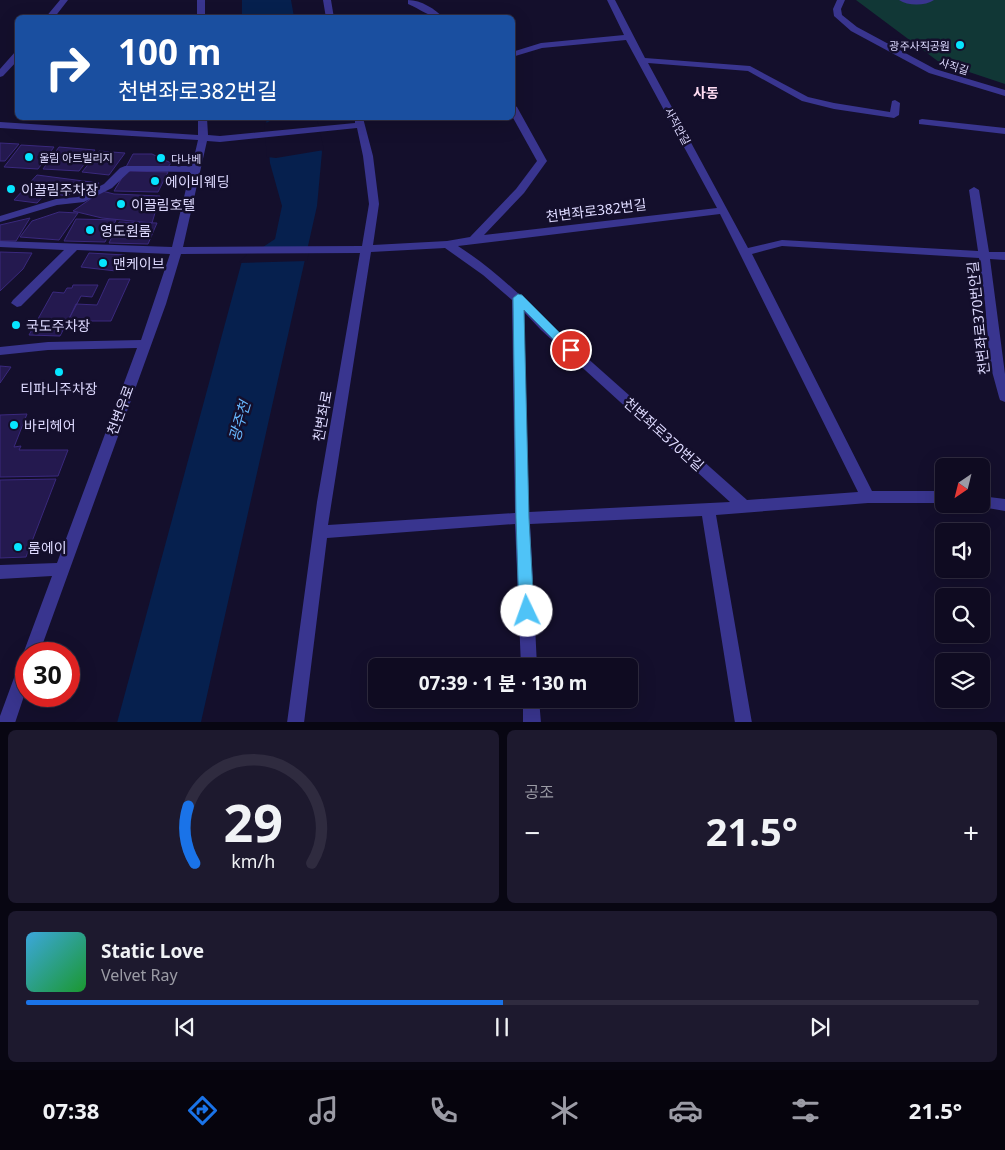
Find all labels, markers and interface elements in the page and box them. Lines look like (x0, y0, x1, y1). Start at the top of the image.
text: 100 m (118, 28, 221, 75)
icon: right (35, 35, 100, 100)
place label: 광주사직공원 (889, 38, 950, 53)
marker: 광주사직공원 (954, 39, 966, 51)
street label: 사직길 (937, 54, 971, 78)
text: 천변좌로382번길 (118, 75, 277, 105)
district label: 사동 (693, 83, 719, 102)
street label: 사직안길 (662, 105, 694, 147)
place label: 울림 아트빌리지 (39, 150, 113, 165)
marker: 울림 아트빌리지 (23, 151, 35, 163)
place label: 다나베 (171, 151, 201, 166)
marker: 다나베 (155, 152, 167, 164)
place label: 에이비웨딩 (165, 172, 229, 191)
marker: 에이비웨딩 (149, 175, 161, 187)
place label: 이끌림주차장 (21, 180, 98, 199)
marker: 이끌림주차장 (5, 183, 17, 195)
street label: 천변좌로382번길 (545, 194, 647, 226)
place label: 이끌림호텔 (131, 195, 195, 214)
marker: 이끌림호텔 (115, 198, 127, 210)
place label: 영도원룸 (100, 221, 152, 240)
marker: 영도원룸 (84, 224, 96, 236)
place label: 맨케이브 (113, 254, 165, 273)
marker: 맨케이브 (97, 257, 109, 269)
street label: 천변좌로370번안길 (963, 260, 993, 376)
place label: 국도주차장 (26, 316, 91, 335)
marker: 국도주차장 (10, 319, 22, 331)
pin (550, 329, 592, 371)
icon: arrive (557, 336, 585, 364)
marker: 티파니주차장 (53, 366, 65, 378)
place label: 티파니주차장 (20, 379, 98, 398)
street label: 천변우로 (102, 382, 138, 437)
street label: 천변좌로 (308, 389, 336, 443)
street label: 천변좌로370번길 (620, 393, 708, 475)
water label: 광주천 (224, 396, 255, 444)
place label: 바리헤어 (24, 416, 76, 435)
marker: 바리헤어 (8, 419, 20, 431)
north arrow (935, 458, 990, 512)
map controls (935, 458, 990, 708)
button: sound (935, 523, 990, 578)
place label: 룸에이 (28, 538, 67, 557)
marker: 룸에이 (12, 541, 24, 553)
position arrow (500, 584, 552, 636)
button: search (935, 588, 990, 643)
speed limit sign: 30 (15, 642, 80, 707)
button: layers (935, 653, 990, 708)
text: 07:39 · 1 분 · 130 m (419, 670, 587, 696)
text: 공조 (525, 781, 554, 803)
text: 29 (224, 786, 283, 857)
text: 21.5° (706, 805, 798, 857)
text: − (525, 813, 541, 851)
text: + (963, 813, 979, 851)
text: km/h (231, 849, 275, 873)
text: Static Love (101, 938, 204, 964)
text: Velvet Ray (101, 964, 178, 986)
icon: previous (171, 1013, 199, 1041)
icon: pause (488, 1013, 516, 1041)
icon: next (806, 1013, 834, 1041)
icon: directions (185, 1093, 220, 1128)
icon: music (306, 1093, 341, 1128)
icon: phone (426, 1093, 461, 1128)
icon: climate (547, 1093, 582, 1128)
icon: car (668, 1093, 703, 1128)
icon: filters (788, 1093, 823, 1128)
text: 07:38 (43, 1095, 99, 1125)
text: 21.5° (909, 1095, 962, 1125)

